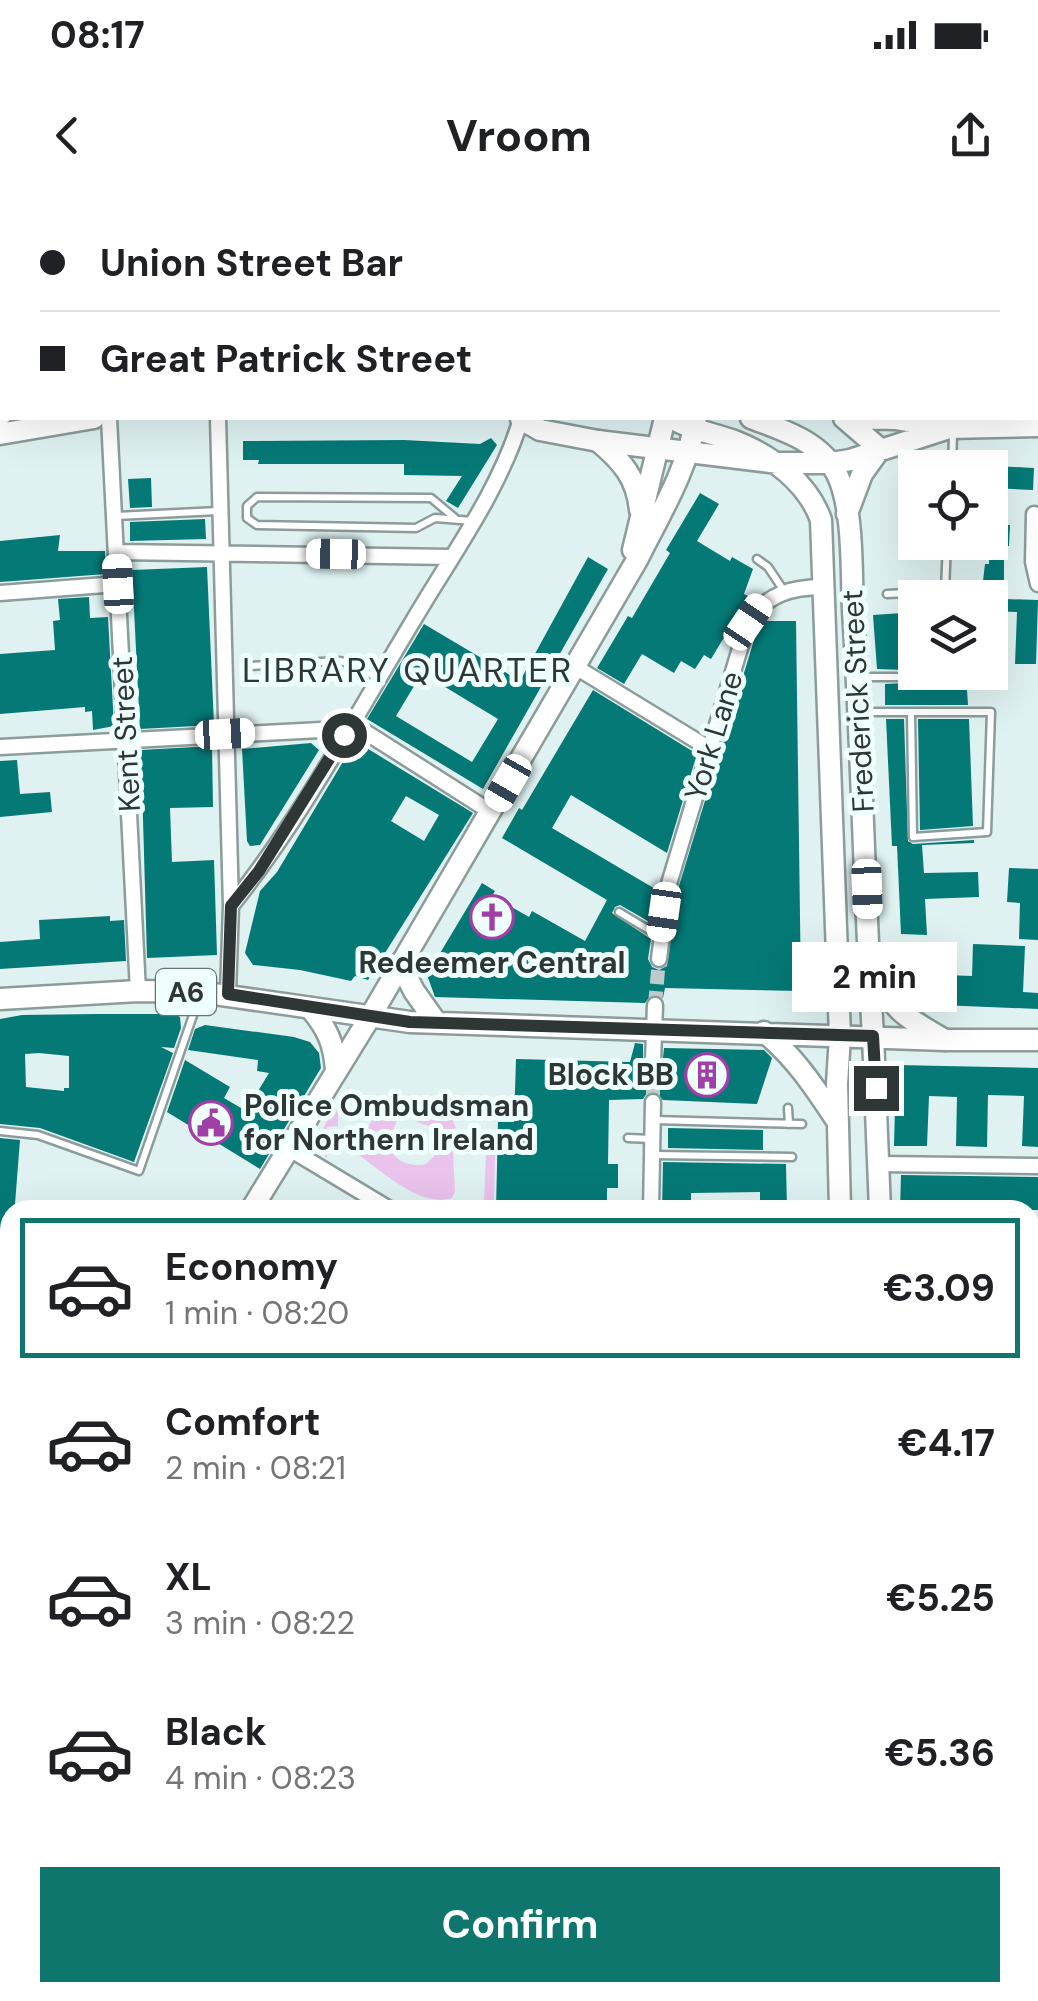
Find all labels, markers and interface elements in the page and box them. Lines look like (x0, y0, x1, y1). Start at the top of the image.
text: 08:17 (50, 10, 145, 60)
text: Vroom (446, 106, 592, 165)
icon: back (40, 108, 95, 163)
icon: share (943, 108, 998, 163)
text: Union Street Bar (100, 238, 403, 288)
text: Great Patrick Street (100, 334, 472, 384)
map controls (898, 450, 1008, 690)
button: locate (898, 450, 1008, 560)
car (306, 538, 366, 570)
car (101, 553, 135, 615)
button: layers (898, 580, 1008, 690)
car (719, 589, 777, 655)
street label: Frederick Street (832, 589, 883, 813)
district label: LIBRARY QUARTER (242, 647, 574, 693)
street label: Kent Street (102, 655, 149, 813)
street label: York Lane (675, 666, 752, 805)
route start (322, 713, 367, 758)
car (194, 717, 256, 751)
car (480, 750, 536, 816)
car (851, 858, 883, 920)
car (645, 880, 683, 944)
church icon: Redeemer Central (469, 894, 515, 940)
place label: Redeemer Central (358, 943, 626, 982)
callout: 2 min (794, 943, 958, 1013)
text: 2 min (832, 956, 917, 998)
road number: A6 (156, 969, 216, 1015)
building icon: Block BB (684, 1052, 730, 1098)
place label: Block BB (548, 1055, 674, 1094)
route end (854, 1066, 899, 1111)
place label: Police Ombudsman for Northern Ireland (244, 1086, 534, 1159)
public building icon: Police Ombudsman for Northern Ireland (188, 1100, 234, 1146)
text: Economy (165, 1242, 338, 1292)
icon: car (45, 1243, 135, 1333)
text: €3.09 (883, 1263, 995, 1313)
text: 1 min · 08:20 (165, 1292, 349, 1334)
text: Comfort (165, 1397, 321, 1447)
icon: car (45, 1398, 135, 1488)
text: €4.17 (898, 1418, 995, 1468)
text: 2 min · 08:21 (165, 1447, 346, 1489)
text: XL (165, 1552, 212, 1602)
icon: car (45, 1553, 135, 1643)
text: €5.25 (886, 1573, 995, 1623)
text: 3 min · 08:22 (165, 1602, 355, 1644)
text: Black (165, 1707, 267, 1757)
icon: car (45, 1708, 135, 1798)
text: €5.36 (885, 1728, 995, 1778)
text: 4 min · 08:23 (165, 1757, 356, 1799)
button: Confirm (40, 1867, 1000, 1982)

